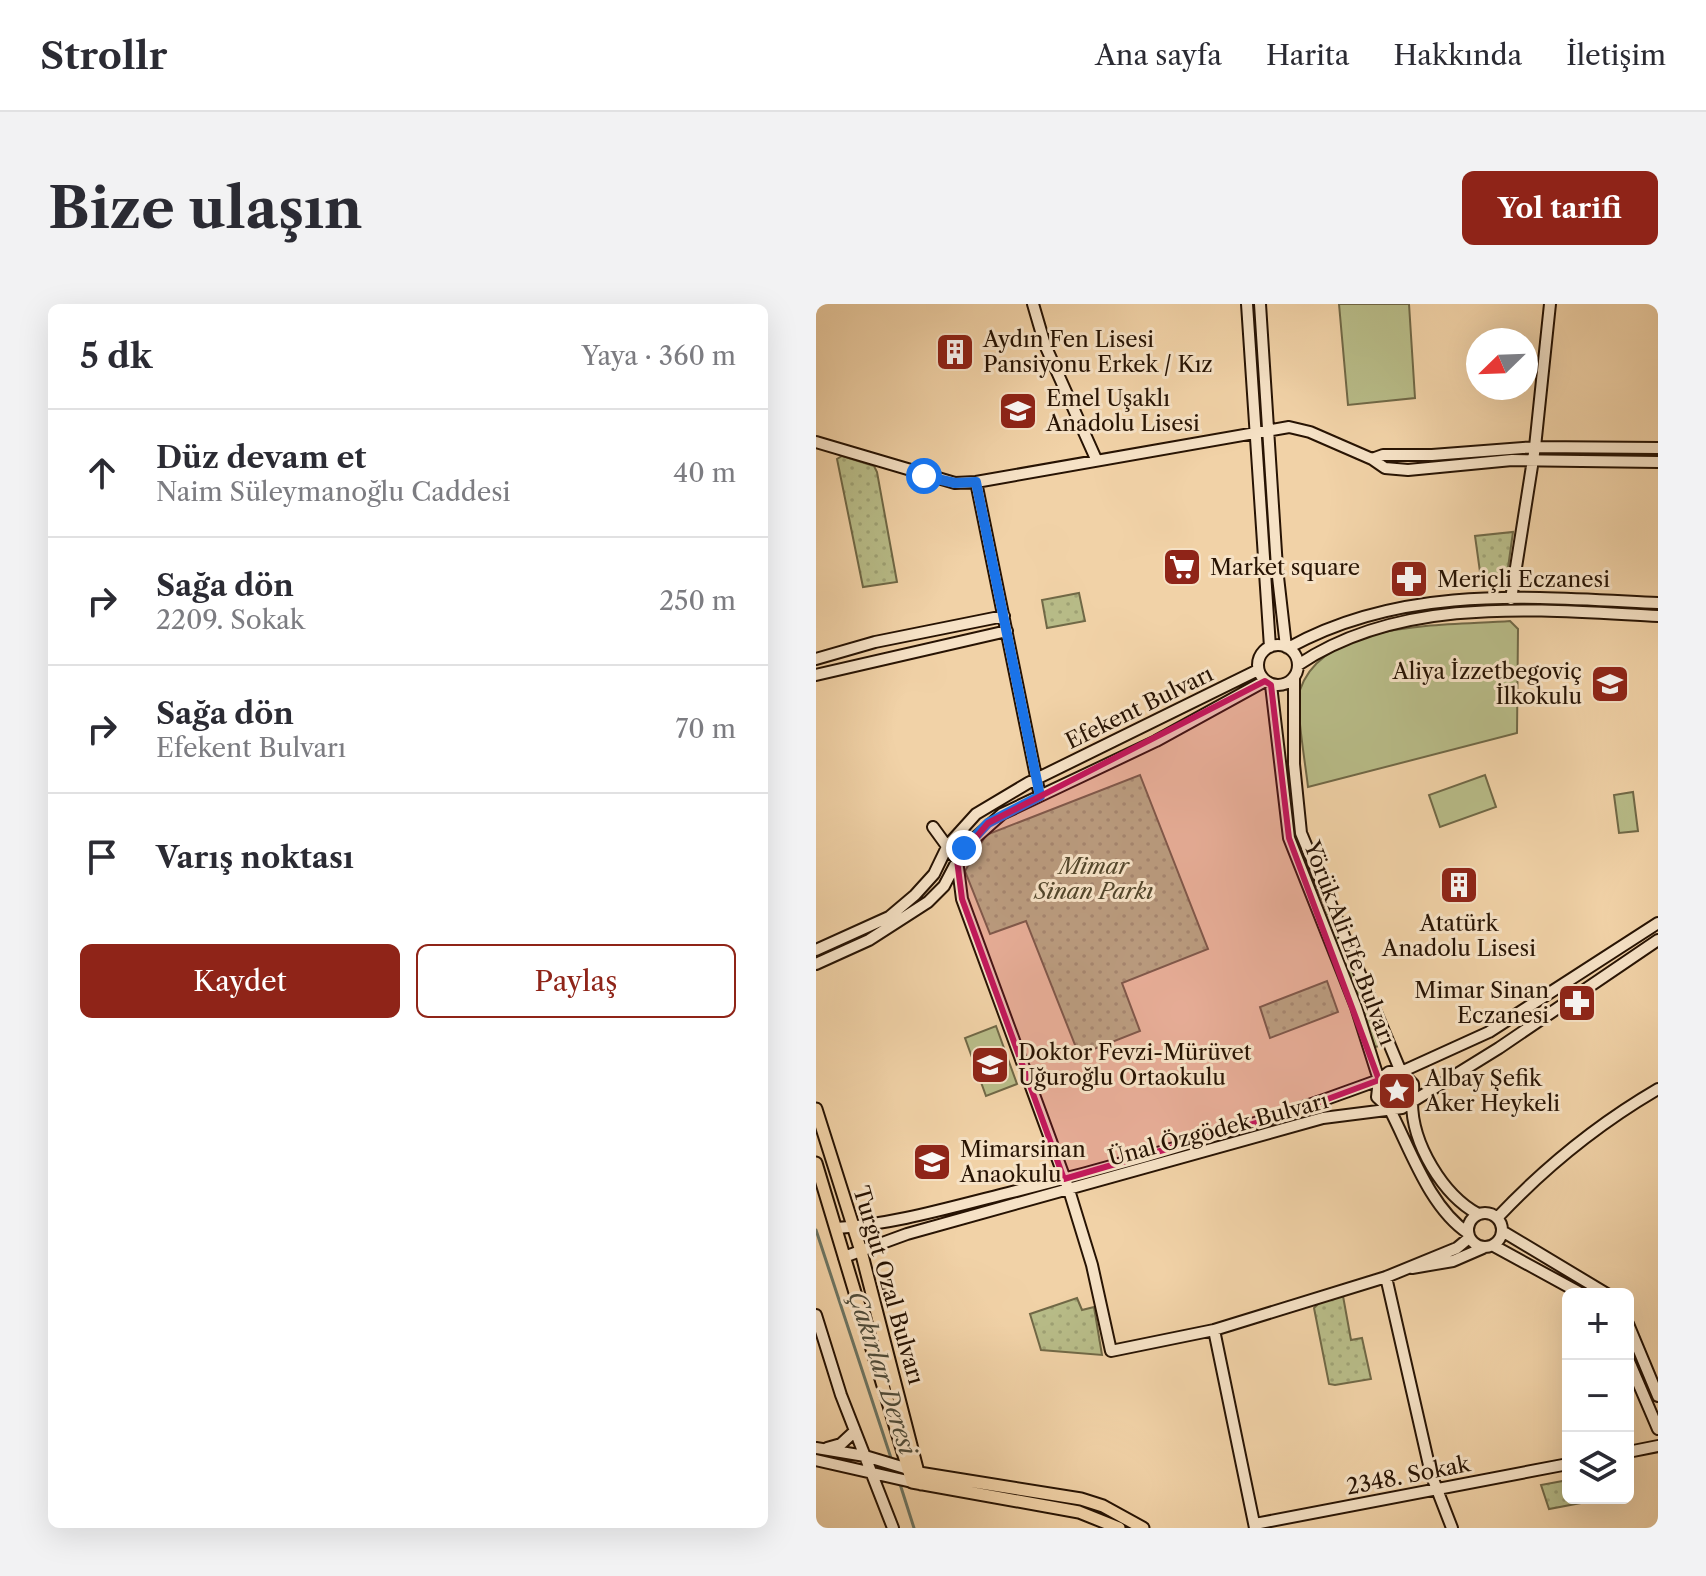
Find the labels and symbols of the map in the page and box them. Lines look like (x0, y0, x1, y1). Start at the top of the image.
place label: Aydın Fen Lisesi Pansiyonu Erkek / Kız (982, 326, 1213, 378)
north arrow (1466, 328, 1538, 400)
building icon: Aydın Fen Lisesi Pansiyonu Erkek / Kız (934, 331, 976, 373)
place label: Emel Uşaklı Anadolu Lisesi (1045, 385, 1200, 437)
school or university icon: Emel Uşaklı Anadolu Lisesi (997, 390, 1039, 432)
route start (906, 458, 942, 494)
supermarket icon: Market square (1161, 546, 1203, 588)
place label: Market square (1210, 554, 1360, 581)
pharmacy icon: Meriçli Eczanesi (1388, 558, 1430, 600)
place label: Meriçli Eczanesi (1437, 566, 1610, 593)
place label: Aliya İzzetbegoviç İlkokulu (1391, 658, 1582, 710)
street label: Efekent Bulvarı (1061, 660, 1218, 755)
school or university icon: Aliya İzzetbegoviç İlkokulu (1589, 663, 1631, 705)
route end (946, 830, 982, 866)
street label: Yörük Ali Efe Bulvarı (1298, 836, 1401, 1049)
park label: Mimar Sinan Parkı (1033, 853, 1153, 905)
building icon: Atatürk Anadolu Lisesi (1438, 864, 1480, 906)
place label: Atatürk Anadolu Lisesi (1381, 910, 1536, 962)
place label: Mimar Sinan Eczanesi (1414, 977, 1549, 1029)
pharmacy icon: Mimar Sinan Eczanesi (1556, 982, 1598, 1024)
place label: Doktor Fevzi-Mürüvet Uğuroğlu Ortaokulu (1018, 1039, 1252, 1091)
school or university icon: Doktor Fevzi-Mürüvet Uğuroğlu Ortaokulu (969, 1044, 1011, 1086)
place label: Albay Şefik Aker Heykeli (1424, 1065, 1560, 1117)
place icon: Albay Şefik Aker Heykeli (1376, 1070, 1418, 1112)
street label: Ünal Özgödek Bulvarı (1105, 1087, 1331, 1172)
place label: Mimarsinan Anaokulu (959, 1136, 1086, 1188)
school or university icon: Mimarsinan Anaokulu (911, 1141, 953, 1183)
street label: Turgut Ozal Bulvarı (847, 1183, 930, 1388)
water label: Çakırlar Deresi (842, 1287, 923, 1460)
street label: 2348. Sokak (1344, 1450, 1473, 1501)

